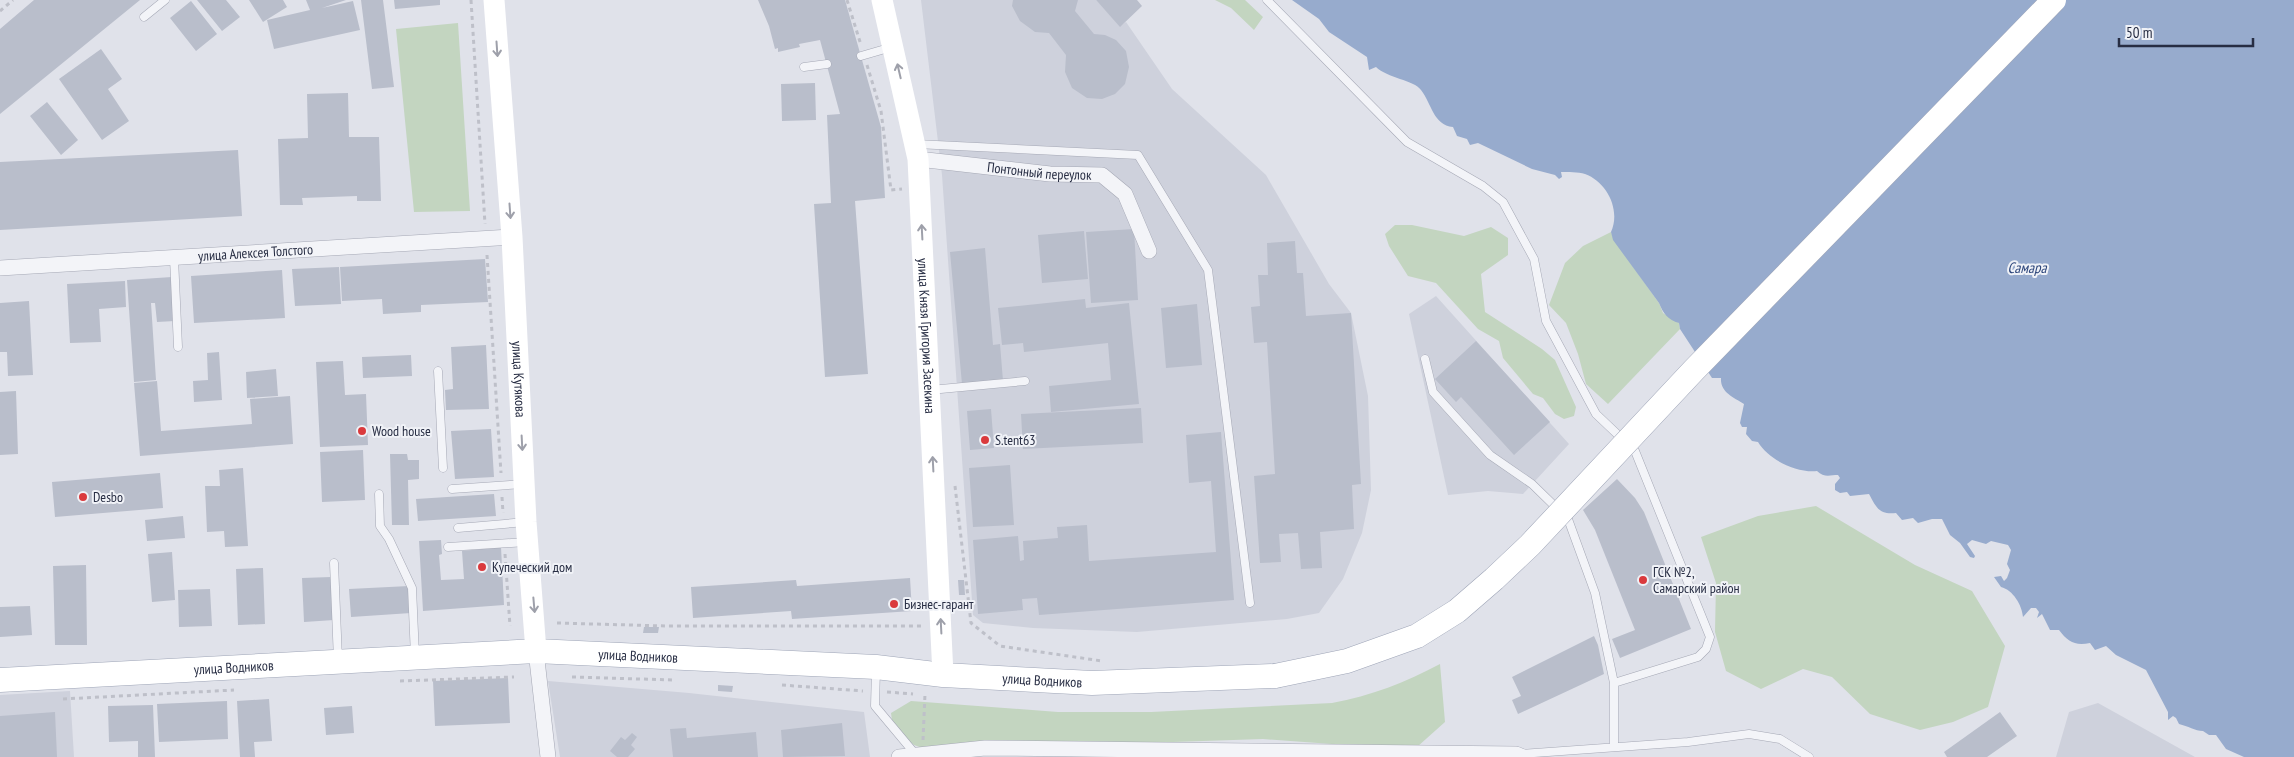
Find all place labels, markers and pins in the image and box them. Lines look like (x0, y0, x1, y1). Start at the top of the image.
place label: Wood house (372, 422, 431, 440)
marker: Wood house (356, 425, 368, 437)
place label: S.tent63 (995, 431, 1036, 449)
marker: S.tent63 (979, 434, 991, 446)
place label: Desbo (93, 488, 123, 506)
marker: Desbo (77, 491, 89, 503)
place label: Купеческий дом (492, 558, 572, 576)
marker: Купеческий дом (476, 561, 488, 573)
place label: ГСК №2, Самарский район (1653, 563, 1740, 597)
marker: ГСК №2, Самарский район (1637, 574, 1649, 586)
place label: Бизнес-гарант (904, 595, 974, 613)
marker: Бизнес-гарант (888, 598, 900, 610)

